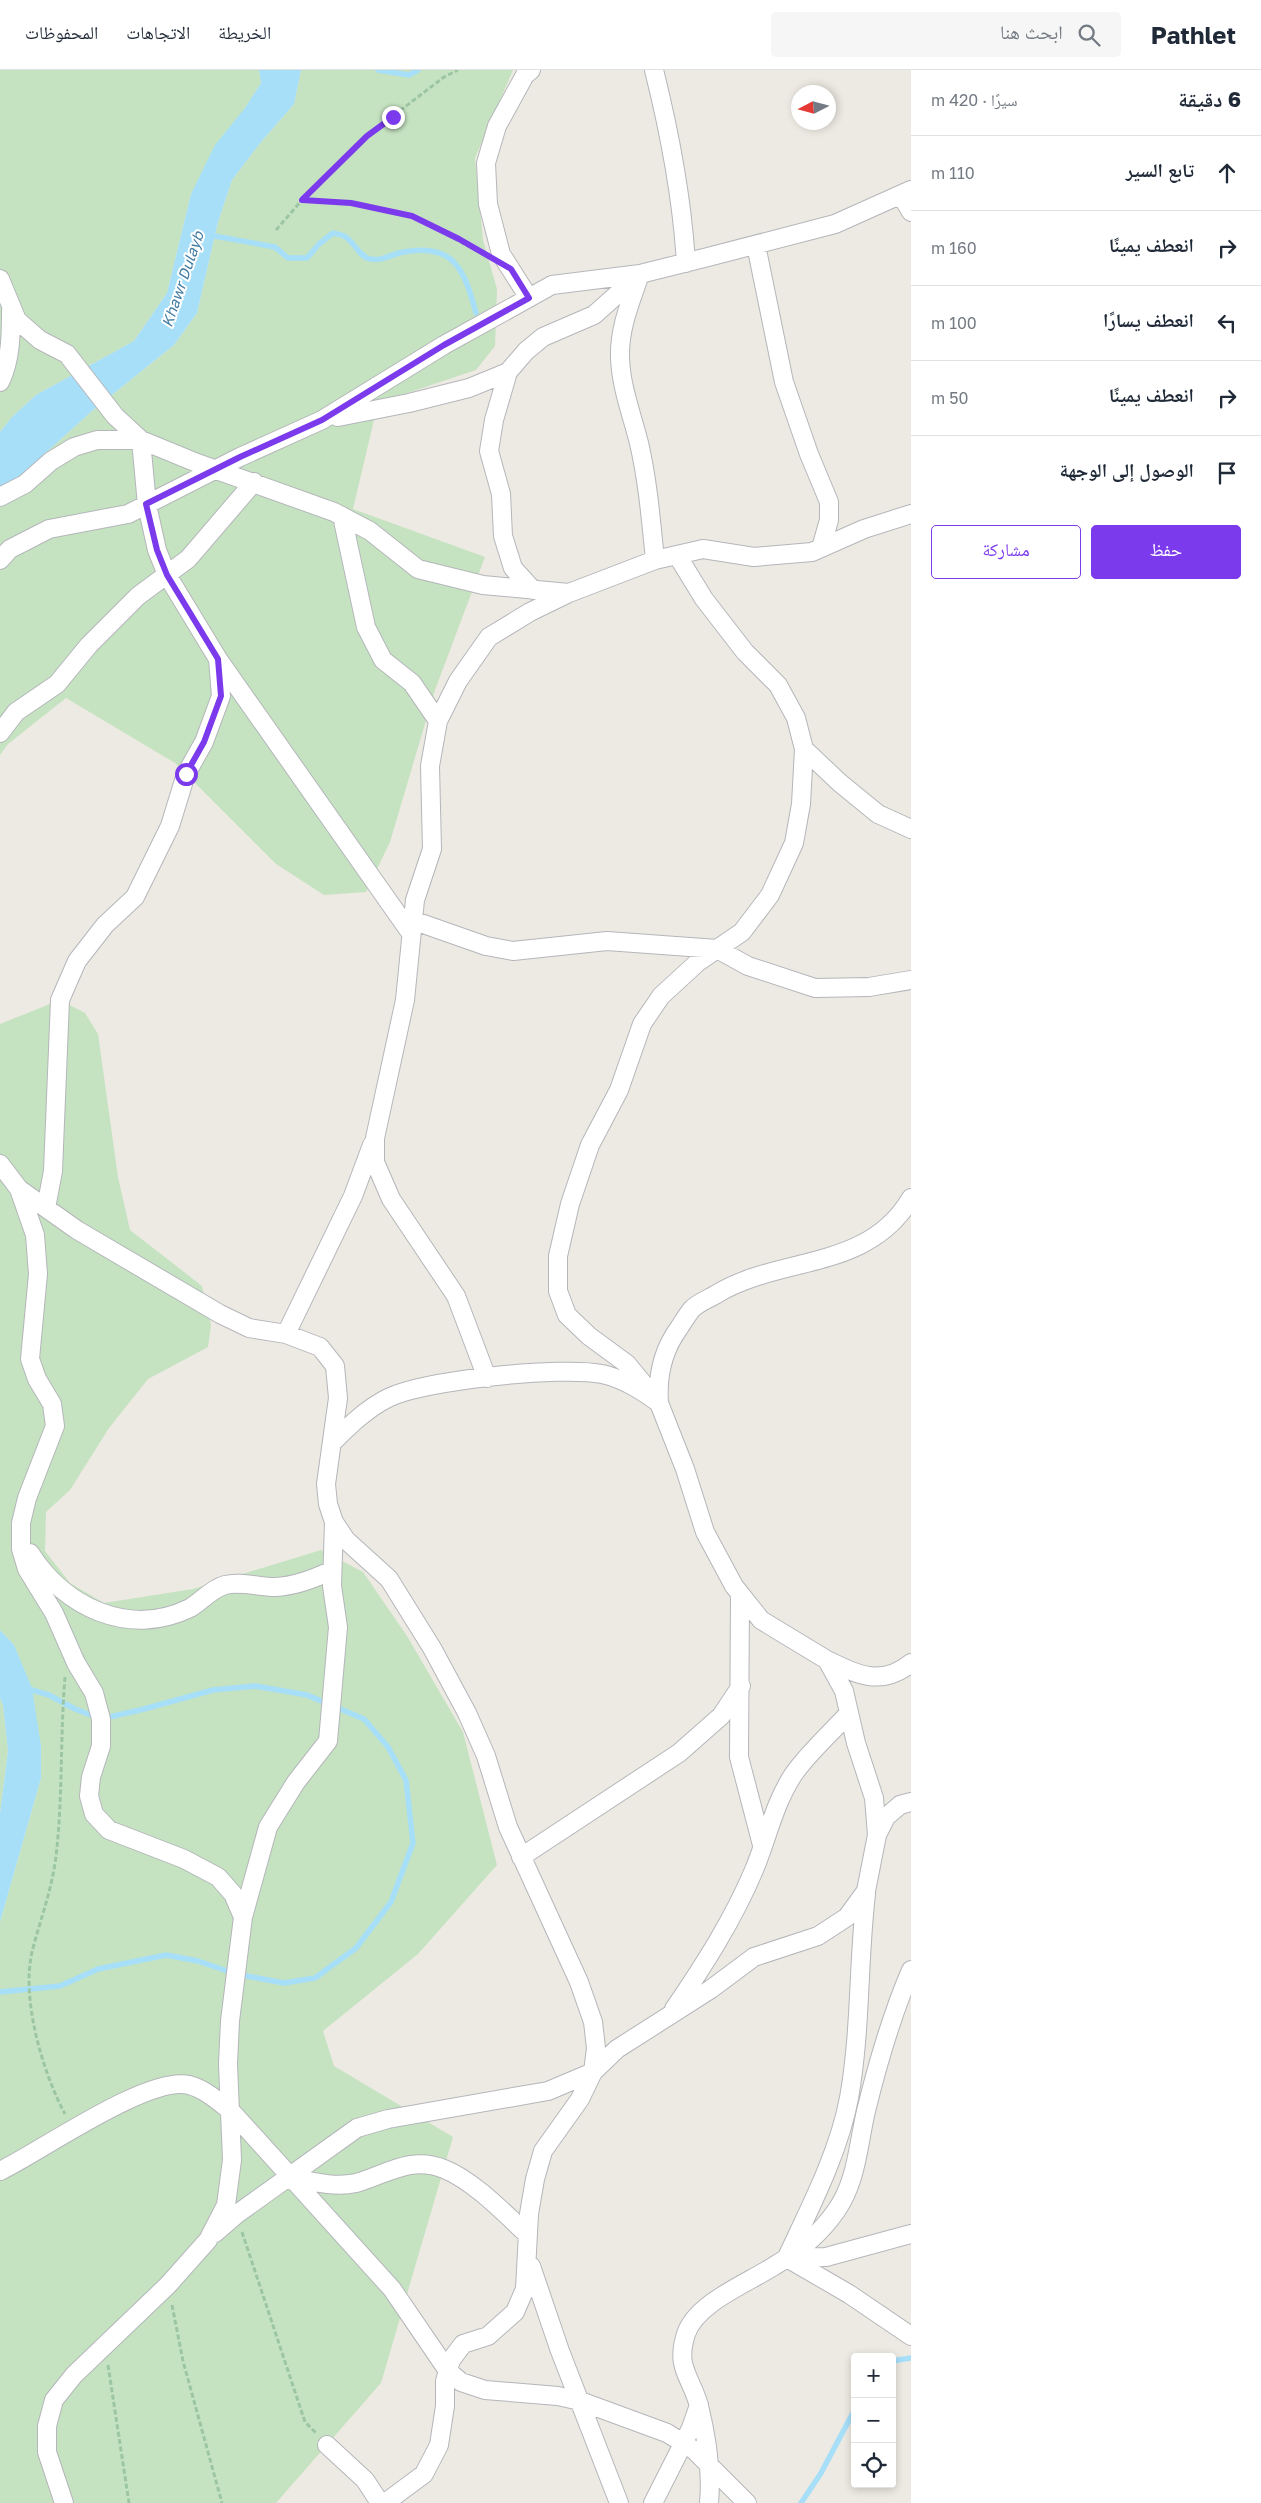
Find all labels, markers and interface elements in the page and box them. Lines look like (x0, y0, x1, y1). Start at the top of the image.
search box (771, 12, 1121, 57)
text: ابحث هنا (1000, 20, 1063, 43)
text: Pathlet (1151, 20, 1236, 49)
text: المحفوظات (25, 21, 98, 43)
text: الاتجاهات (126, 21, 190, 43)
text: الخريطة (218, 21, 271, 43)
icon: search (1075, 21, 1103, 49)
north arrow (791, 85, 836, 130)
text: 6 دقيقة (1178, 86, 1241, 112)
text: سيرًا · 420 m (931, 90, 1018, 110)
route end (382, 106, 405, 129)
text: تابع السير (1126, 158, 1194, 181)
icon: ahead (1213, 159, 1241, 187)
text: 110 m (931, 163, 975, 183)
water label: Khawr Dulayb (157, 227, 208, 329)
text: انعطف يمينًا (1109, 233, 1194, 256)
icon: right (1213, 234, 1241, 262)
text: 160 m (931, 238, 977, 258)
text: انعطف يسارًا (1103, 308, 1194, 331)
icon: left (1213, 309, 1241, 337)
text: 100 m (931, 313, 977, 333)
text: انعطف يمينًا (1109, 383, 1194, 406)
icon: right (1213, 384, 1241, 412)
text: 50 m (931, 388, 968, 408)
text: الوصول إلى الوجهة (1060, 458, 1194, 481)
icon: arrive (1213, 459, 1241, 487)
button: مشاركة (931, 525, 1081, 579)
button: حفظ (1091, 525, 1241, 579)
route start (175, 763, 198, 786)
map controls (851, 2353, 896, 2488)
button: + (851, 2353, 896, 2398)
button: − (851, 2398, 896, 2443)
button: locate (851, 2443, 896, 2488)

